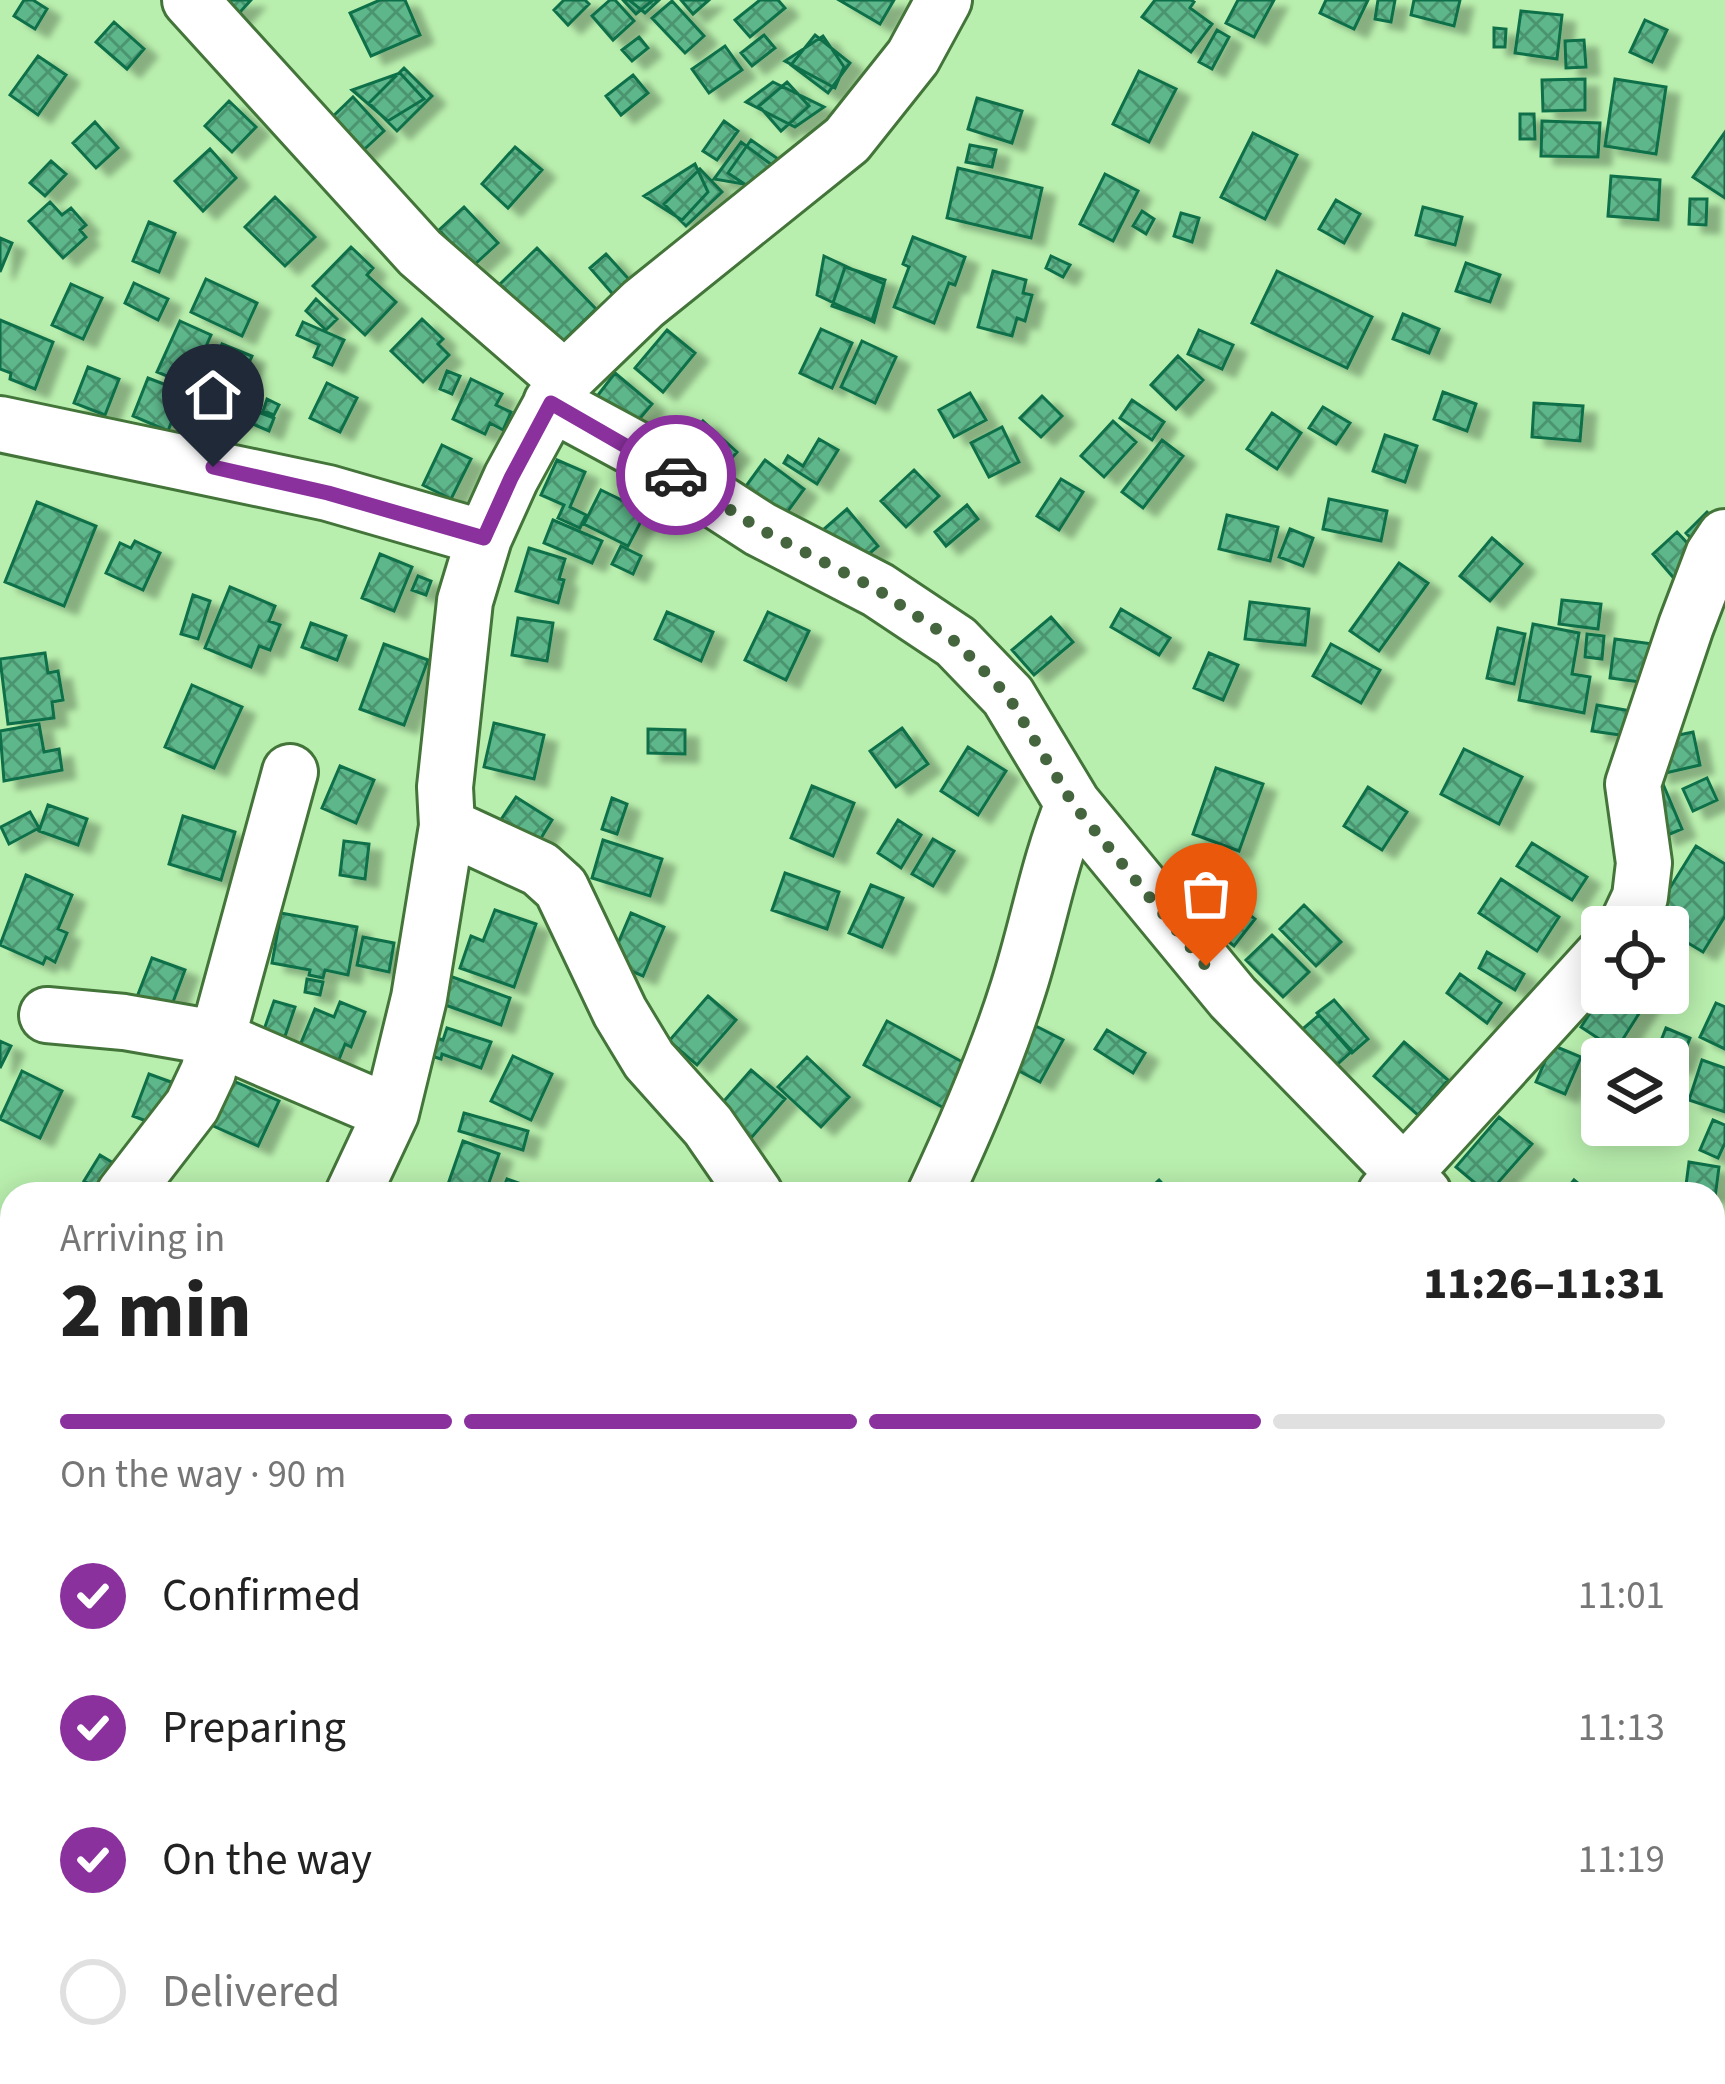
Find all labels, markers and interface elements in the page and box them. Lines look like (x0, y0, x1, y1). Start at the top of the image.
pin (162, 344, 264, 467)
icon: home (180, 362, 246, 428)
courier (616, 415, 736, 535)
icon: car (643, 442, 709, 508)
pin (1155, 843, 1257, 966)
icon: bag (1173, 861, 1239, 927)
map controls (1581, 906, 1689, 1146)
button: locate (1581, 906, 1689, 1014)
button: layers (1581, 1038, 1689, 1146)
text: Arriving in (60, 1211, 225, 1267)
text: 11:26–11:31 (1423, 1252, 1665, 1316)
text: 2 min (60, 1256, 252, 1367)
text: On the way · 90 m (60, 1447, 346, 1503)
icon: check (60, 1563, 126, 1629)
text: Confirmed (162, 1564, 361, 1628)
text: 11:01 (1578, 1568, 1665, 1624)
icon: check (60, 1695, 126, 1761)
text: Preparing (162, 1696, 346, 1760)
text: 11:13 (1578, 1700, 1665, 1756)
icon: check (60, 1827, 126, 1893)
text: On the way (162, 1828, 372, 1892)
text: 11:19 (1578, 1832, 1665, 1888)
text: Delivered (162, 1960, 340, 2024)

